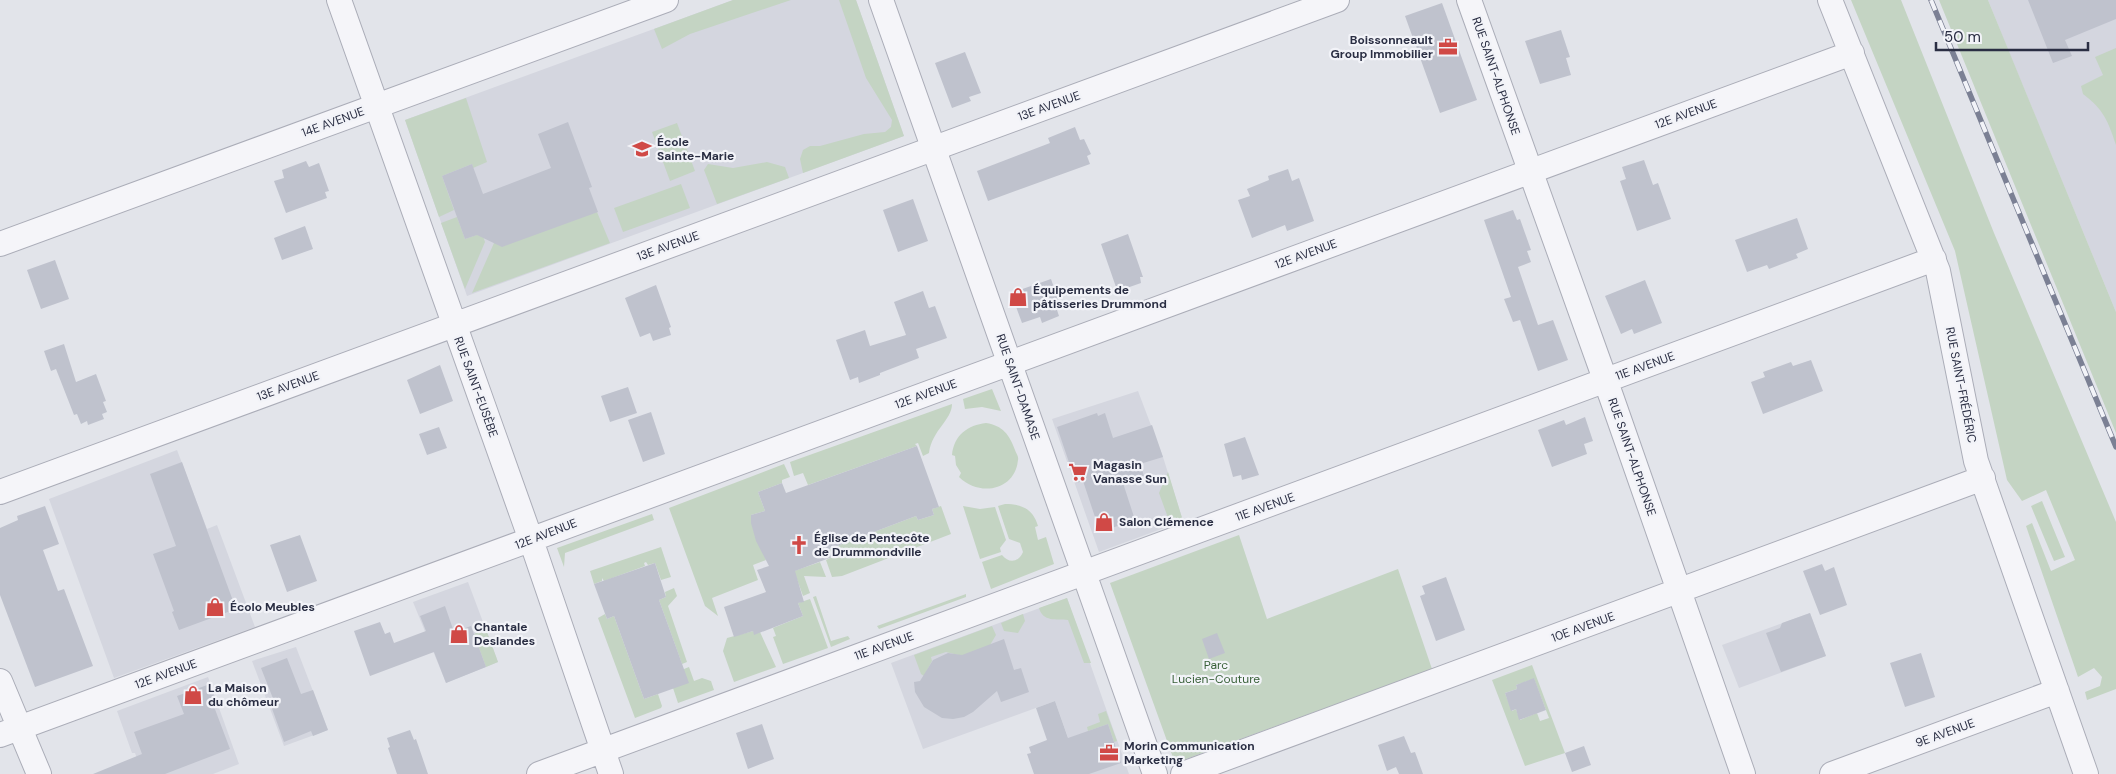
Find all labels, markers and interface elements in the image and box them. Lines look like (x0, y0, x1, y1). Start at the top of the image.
street label: RUE SAINT-ALPHONSE (1468, 15, 1524, 137)
scale bar (1936, 20, 2088, 52)
text: 50 m (1944, 27, 1981, 47)
place label: Boissonneault Group Immobilier (1331, 32, 1433, 62)
office icon: Boissonneault Group Immobilier (1437, 36, 1459, 58)
street label: 13E AVENUE (1016, 87, 1083, 125)
street label: 12E AVENUE (1653, 95, 1720, 133)
street label: 14E AVENUE (299, 103, 367, 141)
place label: École Sainte-Marie (657, 134, 734, 164)
school or university icon: École Sainte-Marie (631, 138, 653, 160)
street label: 13E AVENUE (635, 227, 702, 265)
street label: 12E AVENUE (1273, 235, 1340, 273)
place label: Équipements de pâtisseries Drummond (1033, 282, 1167, 312)
shop icon: Équipements de pâtisseries Drummond (1007, 286, 1029, 308)
street label: RUE SAINT-FRÉDÉRIC (1942, 326, 1980, 445)
street label: RUE SAINT-DAMASE (992, 332, 1044, 442)
street label: RUE SAINT-EUSÈBE (450, 334, 502, 440)
street label: 11E AVENUE (1613, 348, 1677, 384)
street label: 13E AVENUE (255, 367, 322, 405)
street label: 12E AVENUE (893, 375, 960, 413)
street label: RUE SAINT-ALPHONSE (1604, 396, 1660, 518)
place label: Magasin Vanasse Sun (1093, 457, 1167, 487)
supermarket icon: Magasin Vanasse Sun (1067, 461, 1089, 483)
street label: 11E AVENUE (1233, 489, 1297, 525)
shop icon: Salon Clémence (1093, 511, 1115, 533)
place label: Salon Clémence (1119, 514, 1214, 530)
street label: 12E AVENUE (513, 515, 579, 553)
place label: Église de Pentecôte de Drummondville (814, 530, 930, 560)
church icon: Église de Pentecôte de Drummondville (788, 534, 810, 556)
shop icon: Écolo Meubles (204, 596, 226, 618)
place label: Écolo Meubles (230, 599, 315, 615)
street label: 10E AVENUE (1549, 608, 1617, 646)
place label: Chantale Deslandes (474, 619, 535, 649)
shop icon: Chantale Deslandes (448, 623, 470, 645)
street label: 11E AVENUE (852, 628, 916, 664)
street label: 12E AVENUE (133, 655, 200, 693)
park label: Parc Lucien-Couture (1172, 657, 1260, 687)
place label: La Maison du chômeur (208, 680, 279, 710)
shop icon: La Maison du chômeur (182, 684, 204, 706)
street label: 9E AVENUE (1913, 715, 1977, 751)
place label: Morin Communication Marketing (1124, 738, 1255, 768)
office icon: Morin Communication Marketing (1098, 742, 1120, 764)

